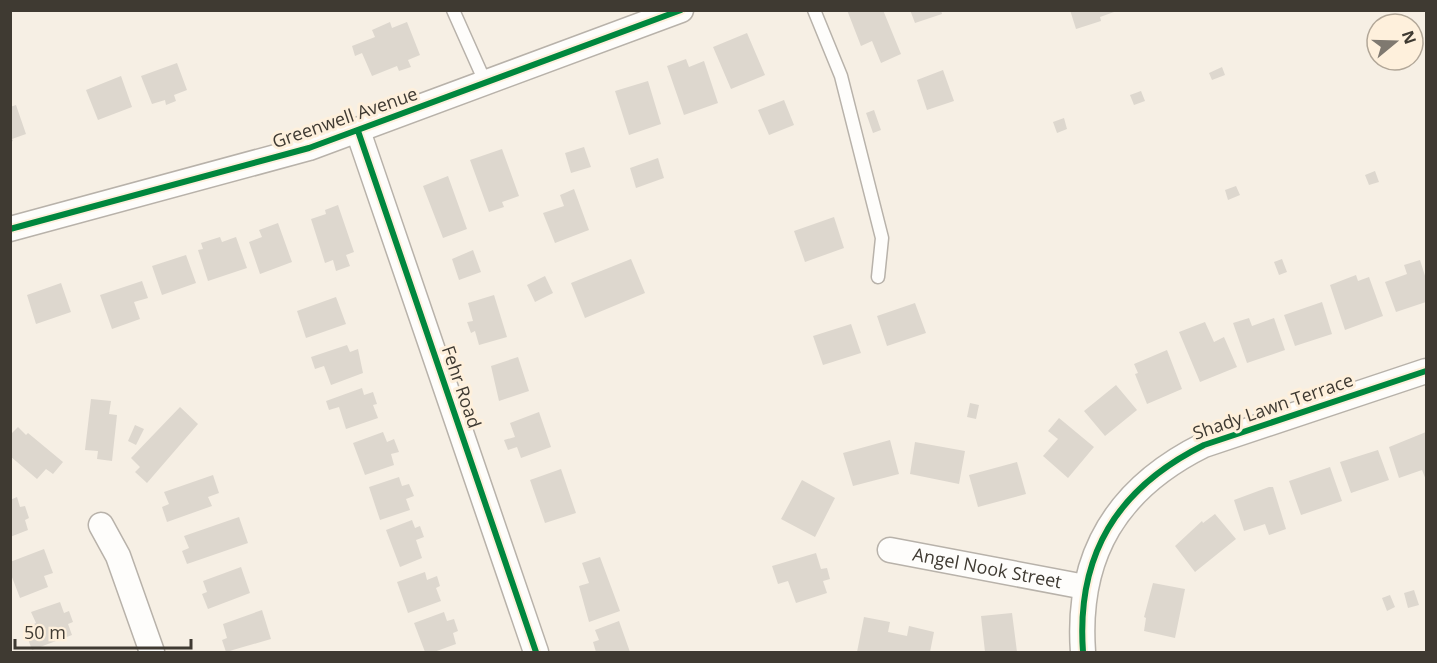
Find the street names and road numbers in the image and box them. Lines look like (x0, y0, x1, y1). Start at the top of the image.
street label: Greenwell Avenue (269, 81, 421, 153)
street label: Fehr Road (437, 342, 487, 431)
street label: Shady Lawn Terrace (1189, 367, 1356, 445)
street label: Angel Nook Street (911, 542, 1064, 593)

